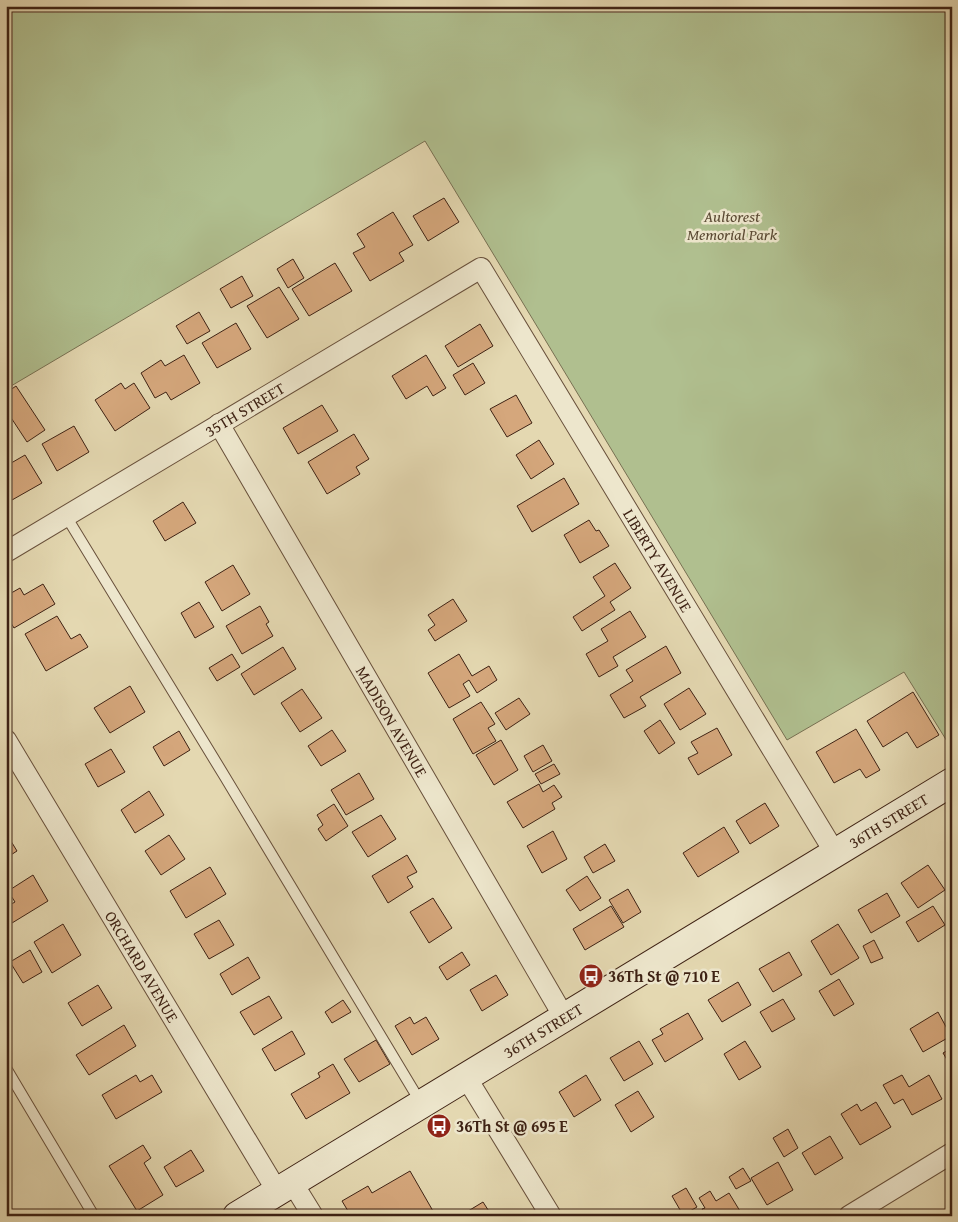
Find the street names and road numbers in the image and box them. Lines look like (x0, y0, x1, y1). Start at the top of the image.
street label: 35TH STREET (200, 376, 289, 443)
street label: LIBERTY AVENUE (617, 504, 698, 617)
street label: MADISON AVENUE (350, 661, 434, 781)
street label: 36TH STREET (844, 787, 933, 854)
street label: ORCHARD AVENUE (99, 906, 185, 1027)
street label: 36TH STREET (498, 997, 588, 1064)

